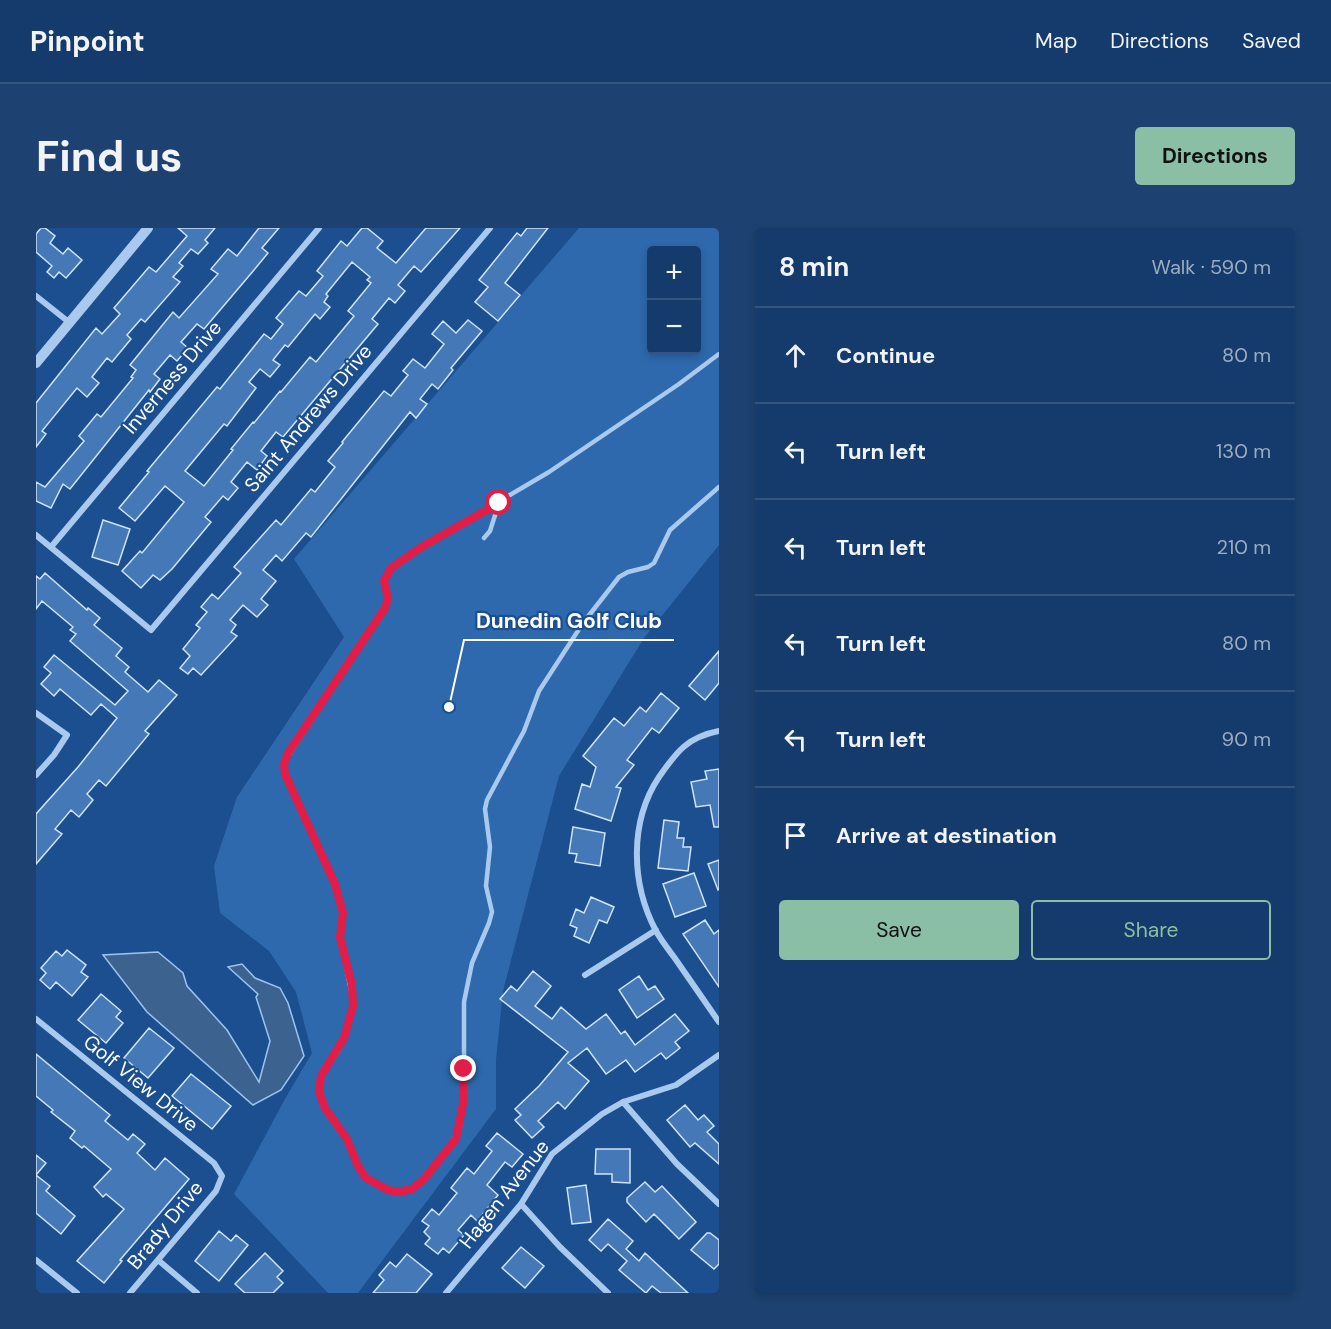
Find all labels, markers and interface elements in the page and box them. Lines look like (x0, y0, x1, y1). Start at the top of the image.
text: Pinpoint (30, 23, 145, 60)
text: Map (1035, 27, 1077, 55)
text: Directions (1110, 27, 1209, 55)
text: Saved (1242, 27, 1301, 55)
button: Directions (1135, 127, 1295, 185)
text: Find us (36, 129, 182, 184)
map controls (647, 246, 701, 354)
button: + (647, 246, 701, 300)
text: 8 min (779, 250, 849, 284)
text: Walk · 590 m (1152, 254, 1271, 280)
button: − (647, 300, 701, 354)
street label: Inverness Drive (117, 315, 227, 439)
street label: Saint Andrews Drive (239, 339, 377, 497)
icon: ahead (779, 339, 812, 372)
text: Continue (836, 341, 935, 370)
text: 80 m (1222, 342, 1271, 368)
icon: left (779, 435, 812, 468)
text: Turn left (836, 437, 926, 466)
text: 130 m (1216, 438, 1271, 464)
route start (485, 489, 511, 515)
icon: left (779, 531, 812, 564)
text: Turn left (836, 533, 926, 562)
text: 210 m (1216, 534, 1271, 560)
callout: Dunedin Golf Club (464, 601, 674, 640)
text: Dunedin Golf Club (476, 607, 662, 635)
icon: left (779, 627, 812, 660)
text: Turn left (836, 629, 926, 658)
text: 80 m (1222, 630, 1271, 656)
icon: left (779, 723, 812, 756)
text: Turn left (836, 725, 926, 754)
text: 90 m (1222, 726, 1271, 752)
icon: arrive (779, 819, 812, 852)
text: Arrive at destination (836, 821, 1057, 850)
button: Save (779, 900, 1019, 960)
button: Share (1031, 900, 1271, 960)
street label: Golf View Drive (78, 1029, 204, 1137)
route end (450, 1055, 476, 1081)
street label: Hagen Avenue (453, 1134, 555, 1254)
street label: Brady Drive (121, 1175, 209, 1275)

